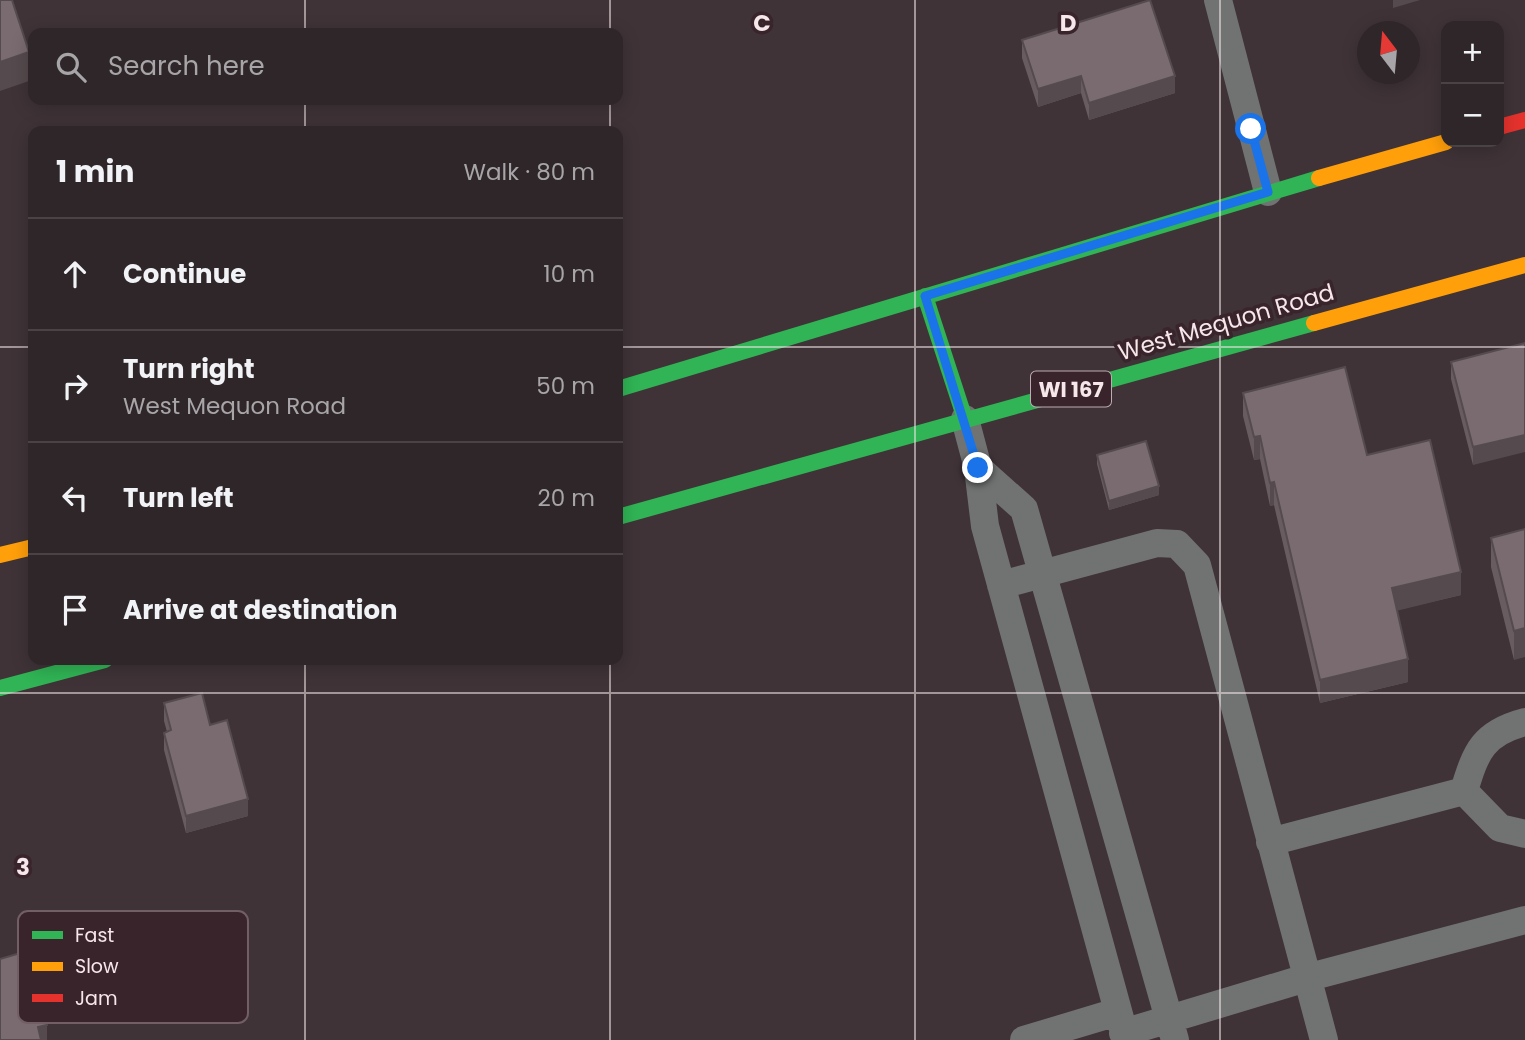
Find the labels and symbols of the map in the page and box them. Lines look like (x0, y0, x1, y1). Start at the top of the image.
text: C (753, 7, 771, 39)
text: D (1060, 7, 1076, 39)
north arrow (1357, 21, 1420, 84)
route start (1235, 113, 1266, 144)
street label: West Mequon Road (1114, 276, 1338, 368)
road number: WI 167 (1031, 372, 1111, 406)
route end (962, 452, 993, 483)
text: 3 (16, 851, 30, 883)
legend (18, 911, 248, 1023)
text: Fast (75, 922, 114, 949)
text: Slow (75, 953, 119, 980)
text: Jam (75, 985, 117, 1012)

